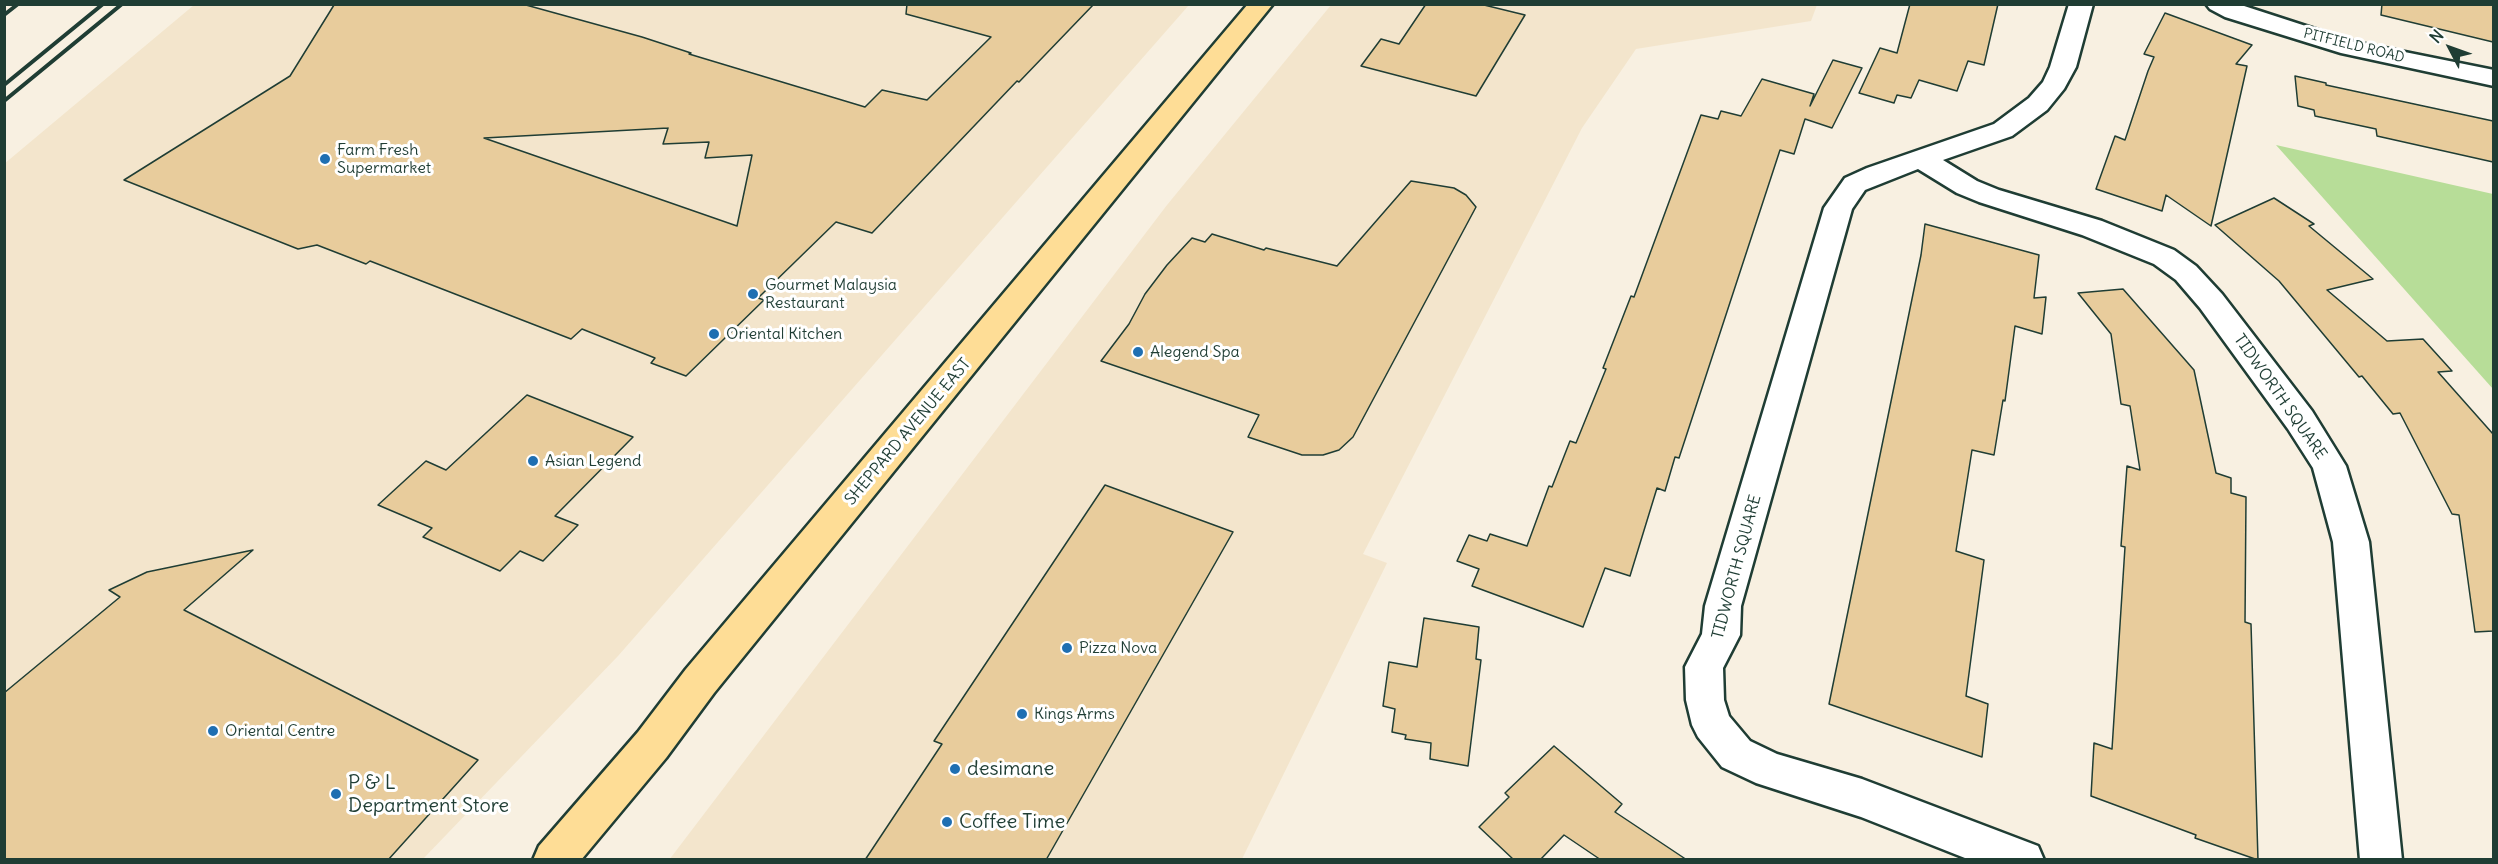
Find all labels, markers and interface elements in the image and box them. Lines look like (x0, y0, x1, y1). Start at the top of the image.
north arrow (2420, 18, 2480, 78)
street label: PITFIELD ROAD (2302, 25, 2406, 67)
text: N (2425, 25, 2448, 47)
place label: Farm Fresh Supermarket (337, 140, 431, 178)
marker: Farm Fresh Supermarket (318, 152, 332, 166)
place label: Gourmet Malaysia Restaurant (765, 275, 897, 313)
marker: Gourmet Malaysia Restaurant (746, 287, 760, 301)
place label: Oriental Kitchen (726, 324, 842, 344)
marker: Oriental Kitchen (707, 327, 721, 341)
street label: TIDWORTH SQUARE (2229, 331, 2331, 463)
place label: Alegend Spa (1150, 342, 1240, 362)
marker: Alegend Spa (1131, 345, 1145, 359)
street label: SHEPPARD AVENUE EAST (841, 355, 975, 509)
place label: Asian Legend (545, 451, 641, 471)
marker: Asian Legend (526, 454, 540, 468)
street label: TIDWORTH SQUARE (1708, 493, 1766, 641)
place label: Pizza Nova (1079, 638, 1157, 658)
marker: Pizza Nova (1060, 641, 1074, 655)
place label: Kings Arms (1034, 704, 1115, 724)
marker: Kings Arms (1015, 707, 1029, 721)
place label: Oriental Centre (225, 721, 335, 741)
marker: Oriental Centre (206, 724, 220, 738)
place label: desimane (967, 757, 1054, 781)
marker: desimane (948, 762, 962, 776)
place label: P & L Department Store (348, 771, 509, 818)
marker: P & L Department Store (329, 787, 343, 801)
place label: Coffee Time (959, 810, 1065, 834)
marker: Coffee Time (940, 815, 954, 829)

